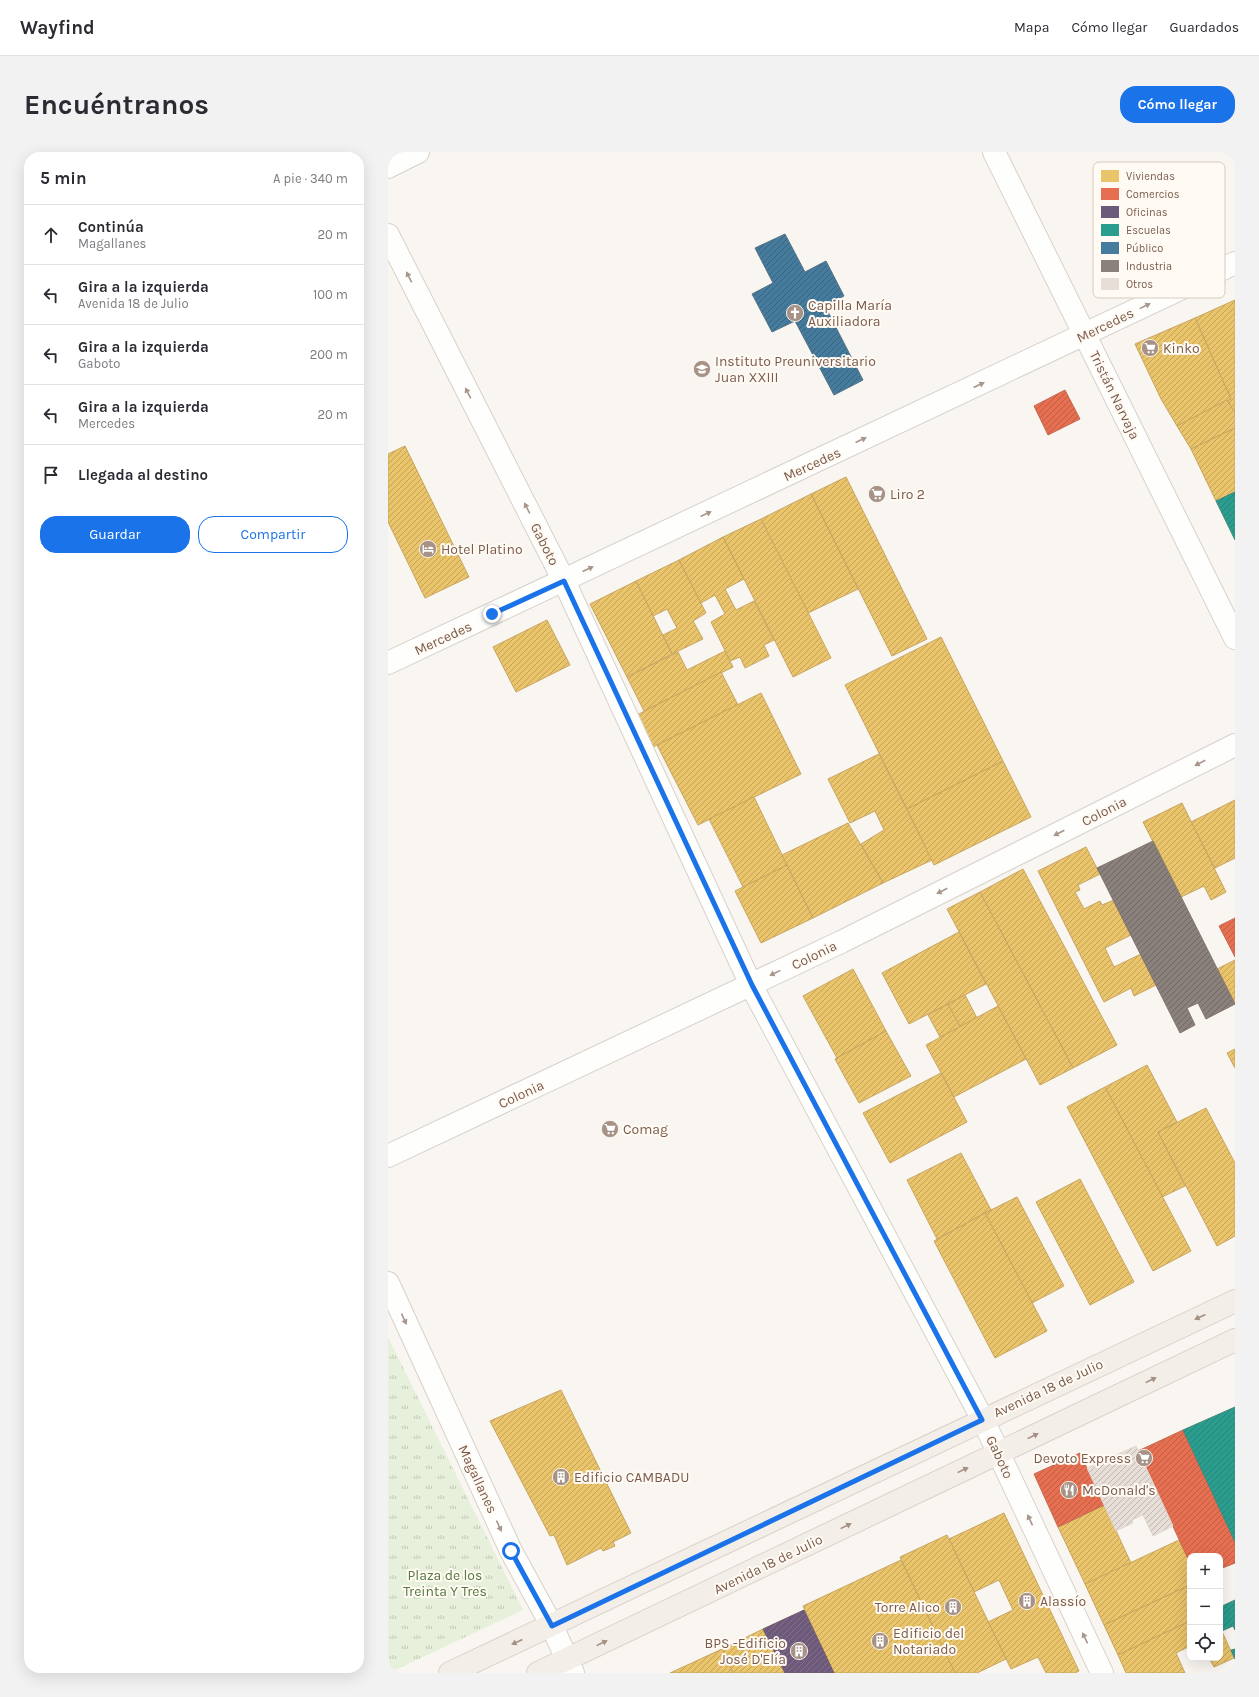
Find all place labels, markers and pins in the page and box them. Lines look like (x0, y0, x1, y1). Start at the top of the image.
place label: Capilla María Auxiliadora (808, 297, 892, 330)
church icon: Capilla María Auxiliadora (785, 303, 805, 323)
supermarket icon: Kinko (1140, 338, 1160, 358)
place label: Kinko (1163, 340, 1200, 357)
place label: Instituto Preuniversitario Juan XXIII (715, 353, 876, 386)
school or university icon: Instituto Preuniversitario Juan XXIII (692, 359, 712, 379)
supermarket icon: Liro 2 (867, 484, 887, 504)
place label: Liro 2 (890, 486, 925, 503)
hotel icon: Hotel Platino (418, 539, 438, 559)
place label: Hotel Platino (441, 541, 523, 558)
supermarket icon: Comag (600, 1119, 620, 1139)
place label: Comag (623, 1121, 668, 1138)
supermarket icon: Devoto Express (1134, 1448, 1154, 1468)
place label: Devoto Express (1033, 1450, 1131, 1467)
building icon: Edificio CAMBADU (551, 1467, 571, 1487)
place label: Edificio CAMBADU (574, 1469, 689, 1486)
restaurant icon: McDonald's (1059, 1480, 1079, 1500)
place label: McDonald's (1082, 1482, 1156, 1499)
building icon: Alassío (1017, 1591, 1037, 1611)
place label: Alassío (1040, 1593, 1086, 1610)
building icon: Torre Alico (943, 1597, 963, 1617)
place label: Torre Alico (875, 1599, 940, 1616)
place label: Edificio del Notariado (893, 1625, 964, 1658)
building icon: Edificio del Notariado (870, 1631, 890, 1651)
place label: BPS -Edificio José D'Elía (705, 1635, 786, 1668)
building icon: BPS -Edificio José D'Elía (789, 1641, 809, 1661)

